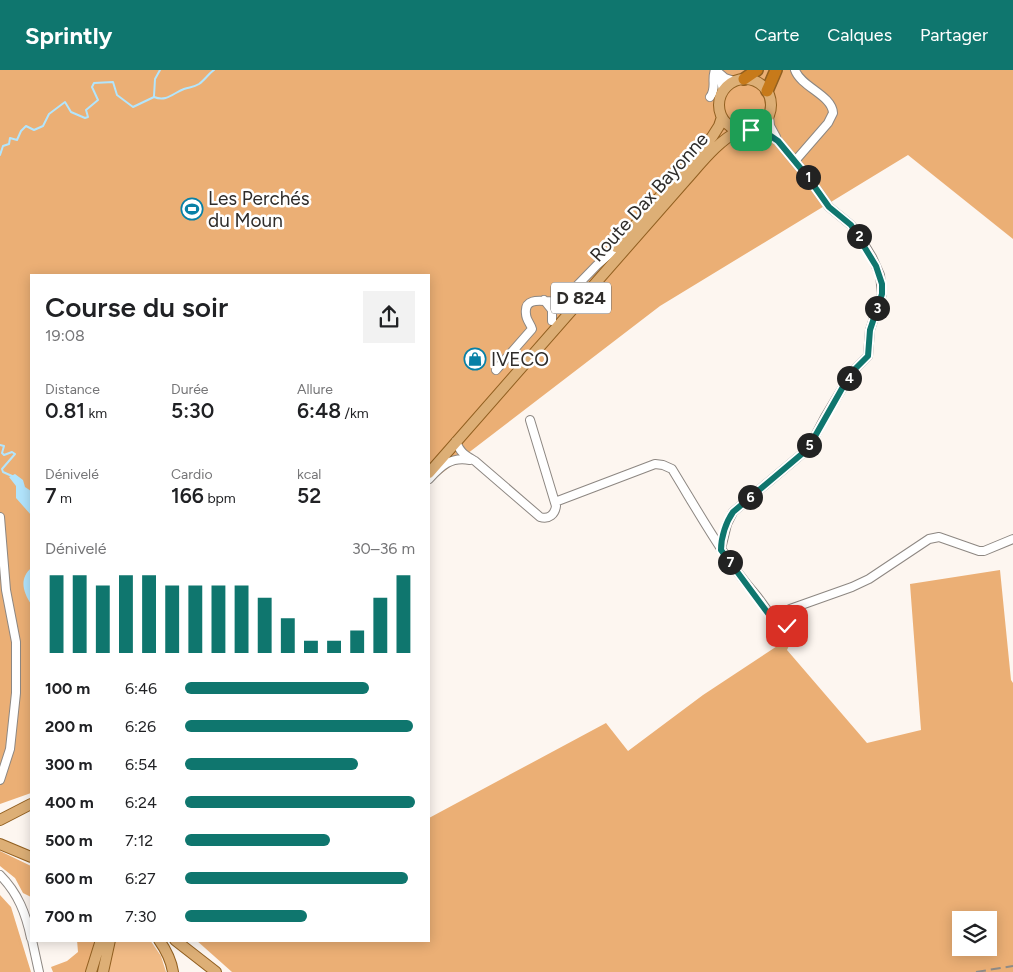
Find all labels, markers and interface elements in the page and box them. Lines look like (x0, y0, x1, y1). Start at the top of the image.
text: Sprintly (25, 21, 112, 50)
text: Carte (754, 24, 799, 46)
text: Calques (827, 24, 892, 46)
text: Partager (920, 24, 988, 46)
pin (730, 109, 772, 151)
icon: arrive (737, 116, 765, 144)
street label: Route Dax Bayonne (585, 128, 713, 266)
pin: 1 (796, 164, 820, 190)
text: 1 (806, 169, 811, 186)
place label: Les Perchés du Moun (208, 187, 310, 232)
sports icon: Les Perchés du Moun (180, 197, 204, 221)
pin: 2 (846, 224, 872, 248)
text: 2 (855, 228, 864, 245)
road number: D 824 (551, 282, 611, 314)
text: Course du soir (45, 290, 228, 324)
button: share (363, 291, 415, 343)
pin: 3 (864, 296, 890, 320)
text: 3 (874, 300, 881, 317)
text: 19:08 (45, 326, 85, 345)
shop icon: IVECO (463, 347, 487, 371)
place label: IVECO (491, 348, 549, 371)
pin: 4 (836, 366, 862, 390)
text: 4 (845, 370, 854, 387)
text: Distance (45, 381, 100, 398)
text: Durée (171, 381, 208, 398)
text: Allure (297, 381, 333, 398)
text: 0.81 (45, 398, 85, 423)
text: 5:30 (171, 398, 214, 423)
text: 6:48 (297, 398, 341, 423)
text: km (85, 405, 107, 422)
text: /km (341, 405, 369, 422)
pin: 5 (796, 432, 822, 458)
text: 5 (805, 437, 814, 454)
text: Dénivelé (45, 466, 99, 483)
text: Cardio (171, 466, 213, 483)
text: kcal (297, 466, 321, 483)
text: 7 (45, 483, 57, 508)
text: 166 (171, 483, 204, 508)
text: 52 (297, 483, 321, 508)
pin: 6 (738, 484, 762, 510)
text: 6 (746, 489, 755, 506)
text: m (57, 490, 72, 507)
text: bpm (204, 490, 236, 507)
text: Dénivelé (45, 539, 107, 558)
text: 30–36 m (352, 539, 415, 558)
pin: 7 (718, 550, 742, 574)
text: 7 (727, 554, 734, 571)
pin (766, 605, 808, 647)
icon: check (773, 612, 801, 640)
text: 100 m (45, 679, 90, 698)
text: 6:46 (125, 679, 157, 698)
text: 200 m (45, 717, 93, 736)
text: 6:26 (125, 717, 156, 736)
text: 300 m (45, 755, 92, 774)
text: 6:54 (125, 755, 157, 774)
text: 400 m (45, 793, 94, 812)
text: 6:24 (125, 793, 157, 812)
text: 500 m (45, 831, 93, 850)
text: 7:12 (125, 831, 153, 850)
text: 600 m (45, 869, 93, 888)
text: 6:27 (125, 869, 156, 888)
text: 700 m (45, 907, 92, 926)
text: 7:30 (125, 907, 157, 926)
map controls (952, 911, 997, 956)
button: layers (952, 911, 997, 956)

